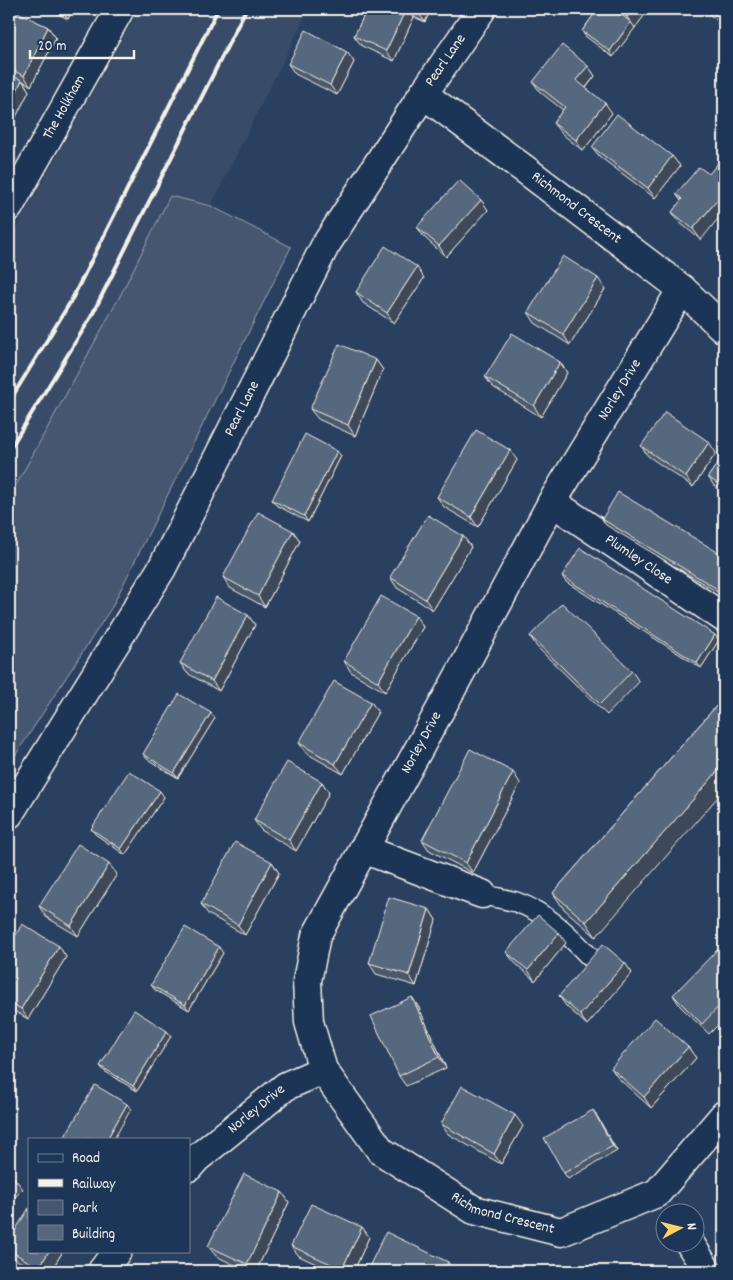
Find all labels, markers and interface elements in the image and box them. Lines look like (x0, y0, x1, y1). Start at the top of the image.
scale bar (30, 28, 134, 60)
street label: Pearl Lane (420, 30, 472, 92)
text: 20 m (38, 36, 66, 58)
street label: The Holkham (38, 71, 92, 144)
street label: Richmond Crescent (526, 167, 626, 250)
street label: Norley Drive (593, 355, 648, 425)
street label: Pearl Lane (219, 377, 266, 441)
street label: Plumley Close (600, 529, 677, 591)
street label: Norley Drive (396, 707, 448, 778)
street label: Norley Drive (223, 1079, 291, 1140)
legend (28, 1138, 190, 1252)
text: Road (72, 1148, 100, 1170)
text: Railway (72, 1174, 116, 1196)
street label: Richmond Crescent (446, 1187, 557, 1241)
text: Park (72, 1198, 98, 1220)
north arrow (656, 1202, 706, 1252)
text: N (681, 1222, 701, 1231)
text: Building (72, 1224, 115, 1246)

